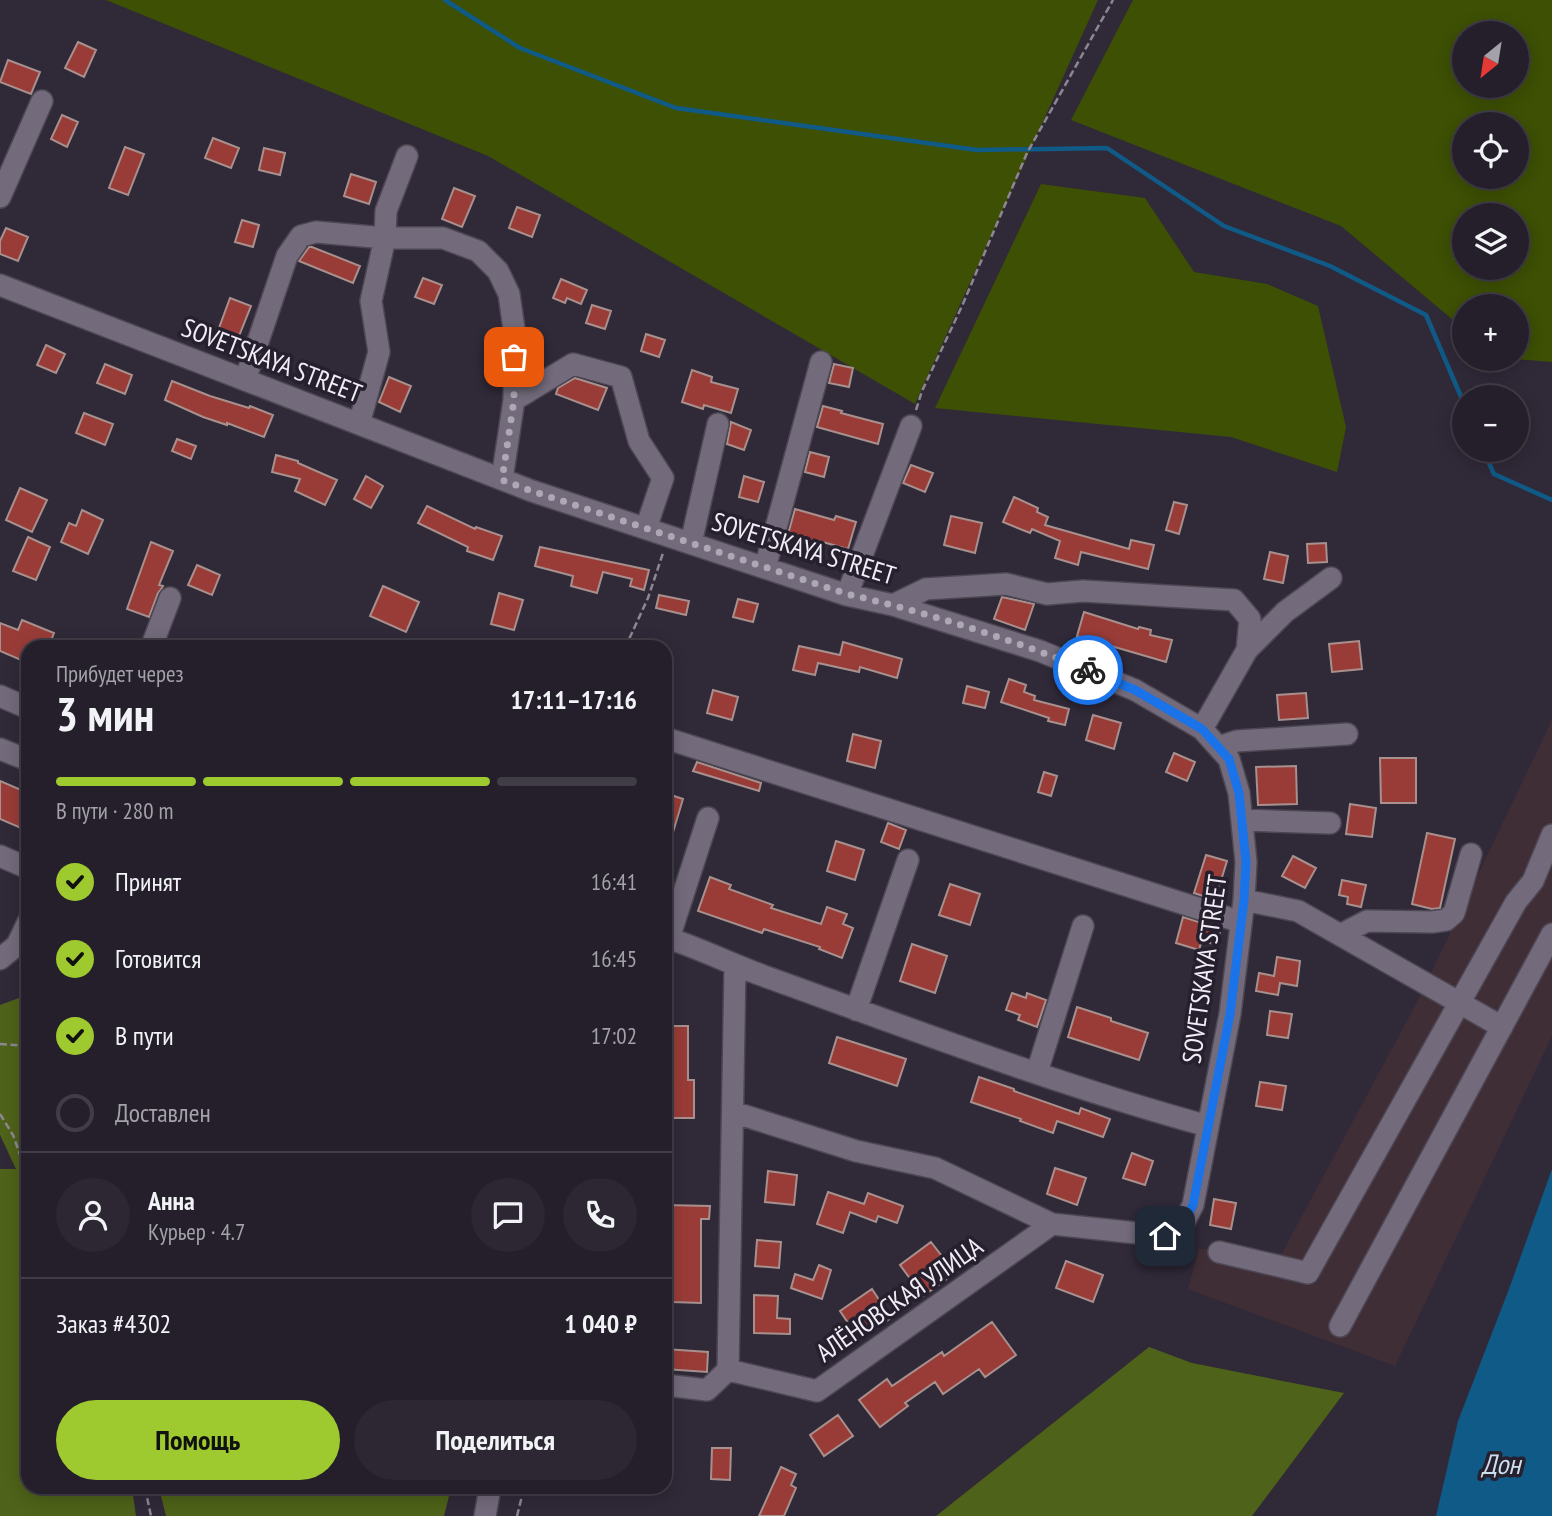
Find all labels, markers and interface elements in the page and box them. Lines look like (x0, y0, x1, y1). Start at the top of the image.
north arrow (1452, 21, 1530, 98)
map controls (1452, 21, 1529, 462)
button: locate (1452, 112, 1529, 189)
button: layers (1452, 203, 1529, 280)
button: + (1452, 294, 1529, 371)
street label: SOVETSKAYA STREET (177, 311, 367, 410)
pin (484, 327, 544, 387)
icon: bag (495, 338, 533, 376)
button: − (1452, 385, 1529, 462)
street label: SOVETSKAYA STREET (708, 504, 900, 592)
courier (1053, 635, 1123, 705)
icon: bike (1069, 651, 1107, 689)
text: Прибудет через (56, 659, 184, 688)
text: 17:11–17:16 (510, 683, 637, 716)
text: 3 мин (56, 684, 154, 744)
text: В пути · 280 m (56, 796, 173, 825)
icon: check (56, 863, 94, 901)
text: Принят (115, 865, 181, 898)
text: 16:41 (591, 867, 637, 896)
street label: SOVETSKAYA STREET (1174, 872, 1234, 1065)
icon: check (56, 940, 94, 978)
text: Готовится (115, 942, 201, 975)
text: 16:45 (591, 944, 637, 973)
icon: check (56, 1017, 94, 1055)
text: В пути (115, 1019, 174, 1052)
text: 17:02 (591, 1021, 637, 1050)
text: Доставлен (115, 1096, 211, 1129)
button: person (56, 1178, 130, 1252)
button: chat (471, 1178, 545, 1252)
button: phone (563, 1178, 637, 1252)
text: Анна (148, 1184, 195, 1217)
pin (1135, 1206, 1195, 1266)
text: Курьер · 4.7 (148, 1217, 245, 1246)
icon: home (1146, 1217, 1184, 1255)
street label: АЛЁНОВСКАЯ УЛИЦА (809, 1229, 989, 1369)
text: Заказ #4302 (56, 1307, 171, 1340)
text: 1 040 ₽ (564, 1307, 637, 1340)
button: Помощь (56, 1400, 340, 1480)
button: Поделиться (354, 1400, 637, 1480)
water label: Дон (1481, 1445, 1523, 1482)

